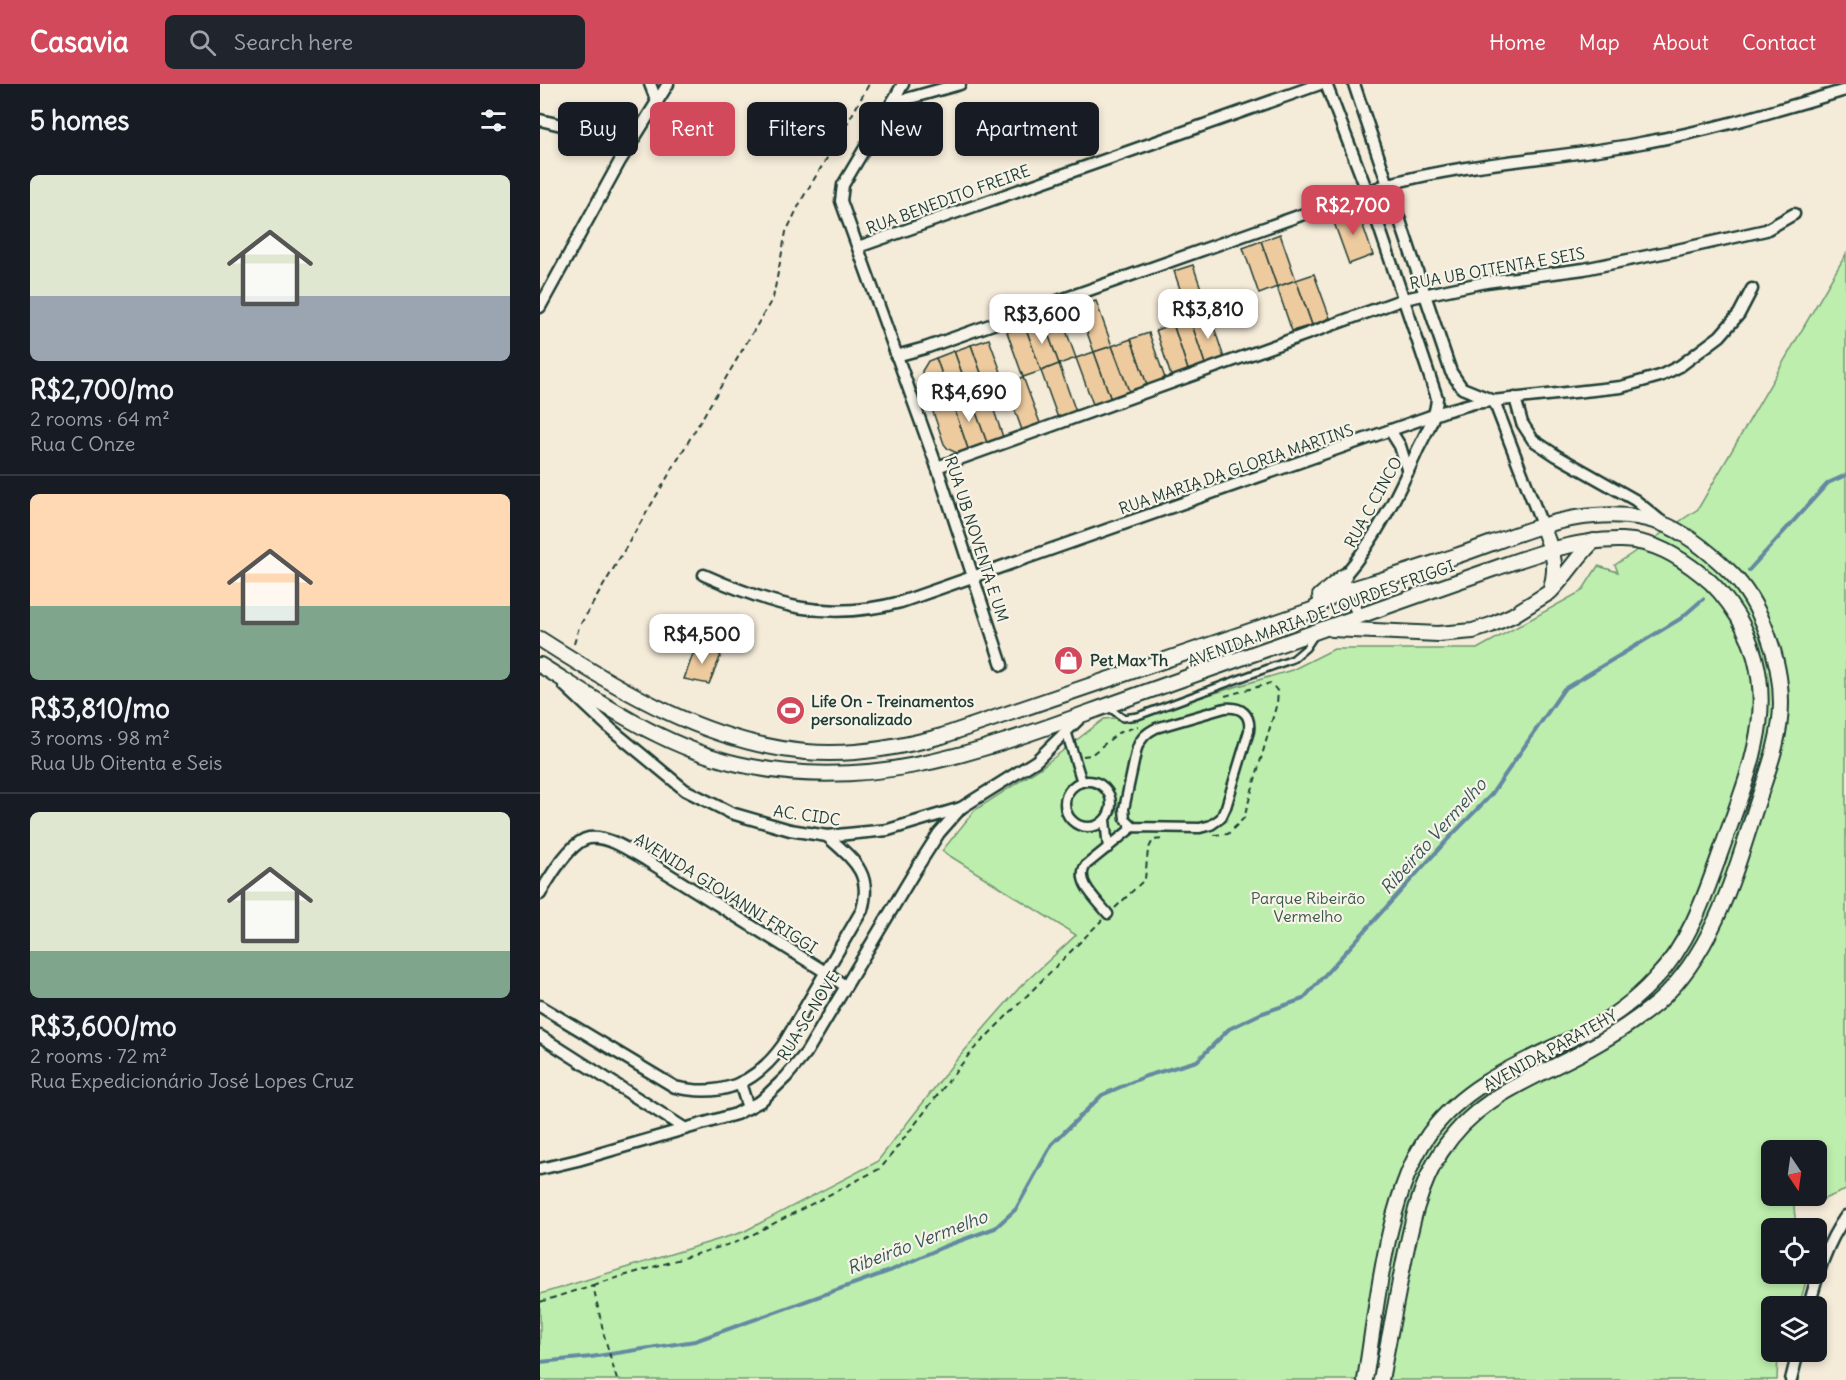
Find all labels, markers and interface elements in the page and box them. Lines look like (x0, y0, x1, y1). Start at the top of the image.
search box (165, 15, 585, 69)
text: Casavia (30, 24, 129, 60)
icon: search (186, 26, 219, 59)
text: Search here (234, 28, 353, 56)
text: Home (1489, 29, 1546, 56)
text: Map (1579, 29, 1620, 56)
text: About (1653, 29, 1709, 56)
text: Contact (1742, 29, 1816, 56)
chip: Buy (558, 102, 638, 156)
chip: Rent (650, 102, 735, 156)
chip: Filters (747, 102, 847, 156)
chip: New (859, 102, 943, 156)
chip: Apartment (955, 102, 1099, 156)
text: 5 homes (30, 104, 129, 137)
icon: filters (477, 104, 510, 137)
street label: RUA BENEDITO FREIRE (863, 160, 1033, 238)
pin: R$2,700 (1298, 185, 1408, 236)
text: R$2,700 (1315, 192, 1391, 217)
icon: home (216, 214, 324, 322)
street label: RUA UB OITENTA E SEIS (1408, 243, 1586, 293)
pin: R$3,810 (1153, 289, 1263, 340)
pin: R$3,600 (987, 294, 1097, 345)
text: R$3,810 (1172, 296, 1244, 321)
text: R$3,600 (1003, 301, 1081, 326)
pin: R$4,690 (914, 372, 1024, 423)
text: R$2,700/mo (30, 373, 174, 406)
text: R$4,690 (931, 379, 1007, 404)
text: 2 rooms · 64 m² (30, 406, 170, 431)
street label: RUA MARIA DA GLORIA MARTINS (1116, 419, 1356, 519)
text: Rua C Onze (30, 431, 135, 456)
street label: RUA C CINCO (1340, 453, 1406, 551)
street label: RUA UB NOVENTA E UM (941, 454, 1013, 624)
icon: home (216, 533, 324, 641)
street label: AVENIDA MARIA DE LOURDES FRIGGI (1185, 555, 1457, 671)
pin: R$4,500 (647, 614, 757, 665)
text: R$4,500 (663, 621, 741, 646)
shop icon: Pet Max Th (1053, 644, 1085, 676)
place label: Pet Max Th (1090, 650, 1168, 670)
place label: Life On - Treinamentos personalizado (811, 691, 974, 730)
text: R$3,810/mo (30, 692, 170, 725)
sports icon: Life On - Treinamentos personalizado (774, 694, 806, 726)
text: 3 rooms · 98 m² (30, 725, 170, 750)
text: Rua Ub Oitenta e Seis (30, 750, 222, 775)
water label: Ribeirão Vermelho (1375, 772, 1492, 899)
street label: AC. CIDC (772, 800, 842, 830)
street label: AVENIDA GIOVANNI FRIGGI (631, 828, 821, 958)
icon: home (216, 851, 324, 959)
park label: Parque Ribeirão Vermelho (1251, 888, 1365, 926)
street label: RUA SC NOVE (773, 968, 843, 1064)
street label: AVENIDA PARATEHY (1480, 1005, 1620, 1095)
text: R$3,600/mo (30, 1010, 177, 1043)
text: 2 rooms · 72 m² (30, 1043, 167, 1068)
text: Rua Expedicionário José Lopes Cruz (30, 1068, 354, 1093)
north arrow (1761, 1140, 1827, 1206)
map controls (1761, 1140, 1827, 1362)
water label: Ribeirão Vermelho (844, 1204, 991, 1279)
button: locate (1761, 1218, 1827, 1284)
button: layers (1761, 1296, 1827, 1362)

